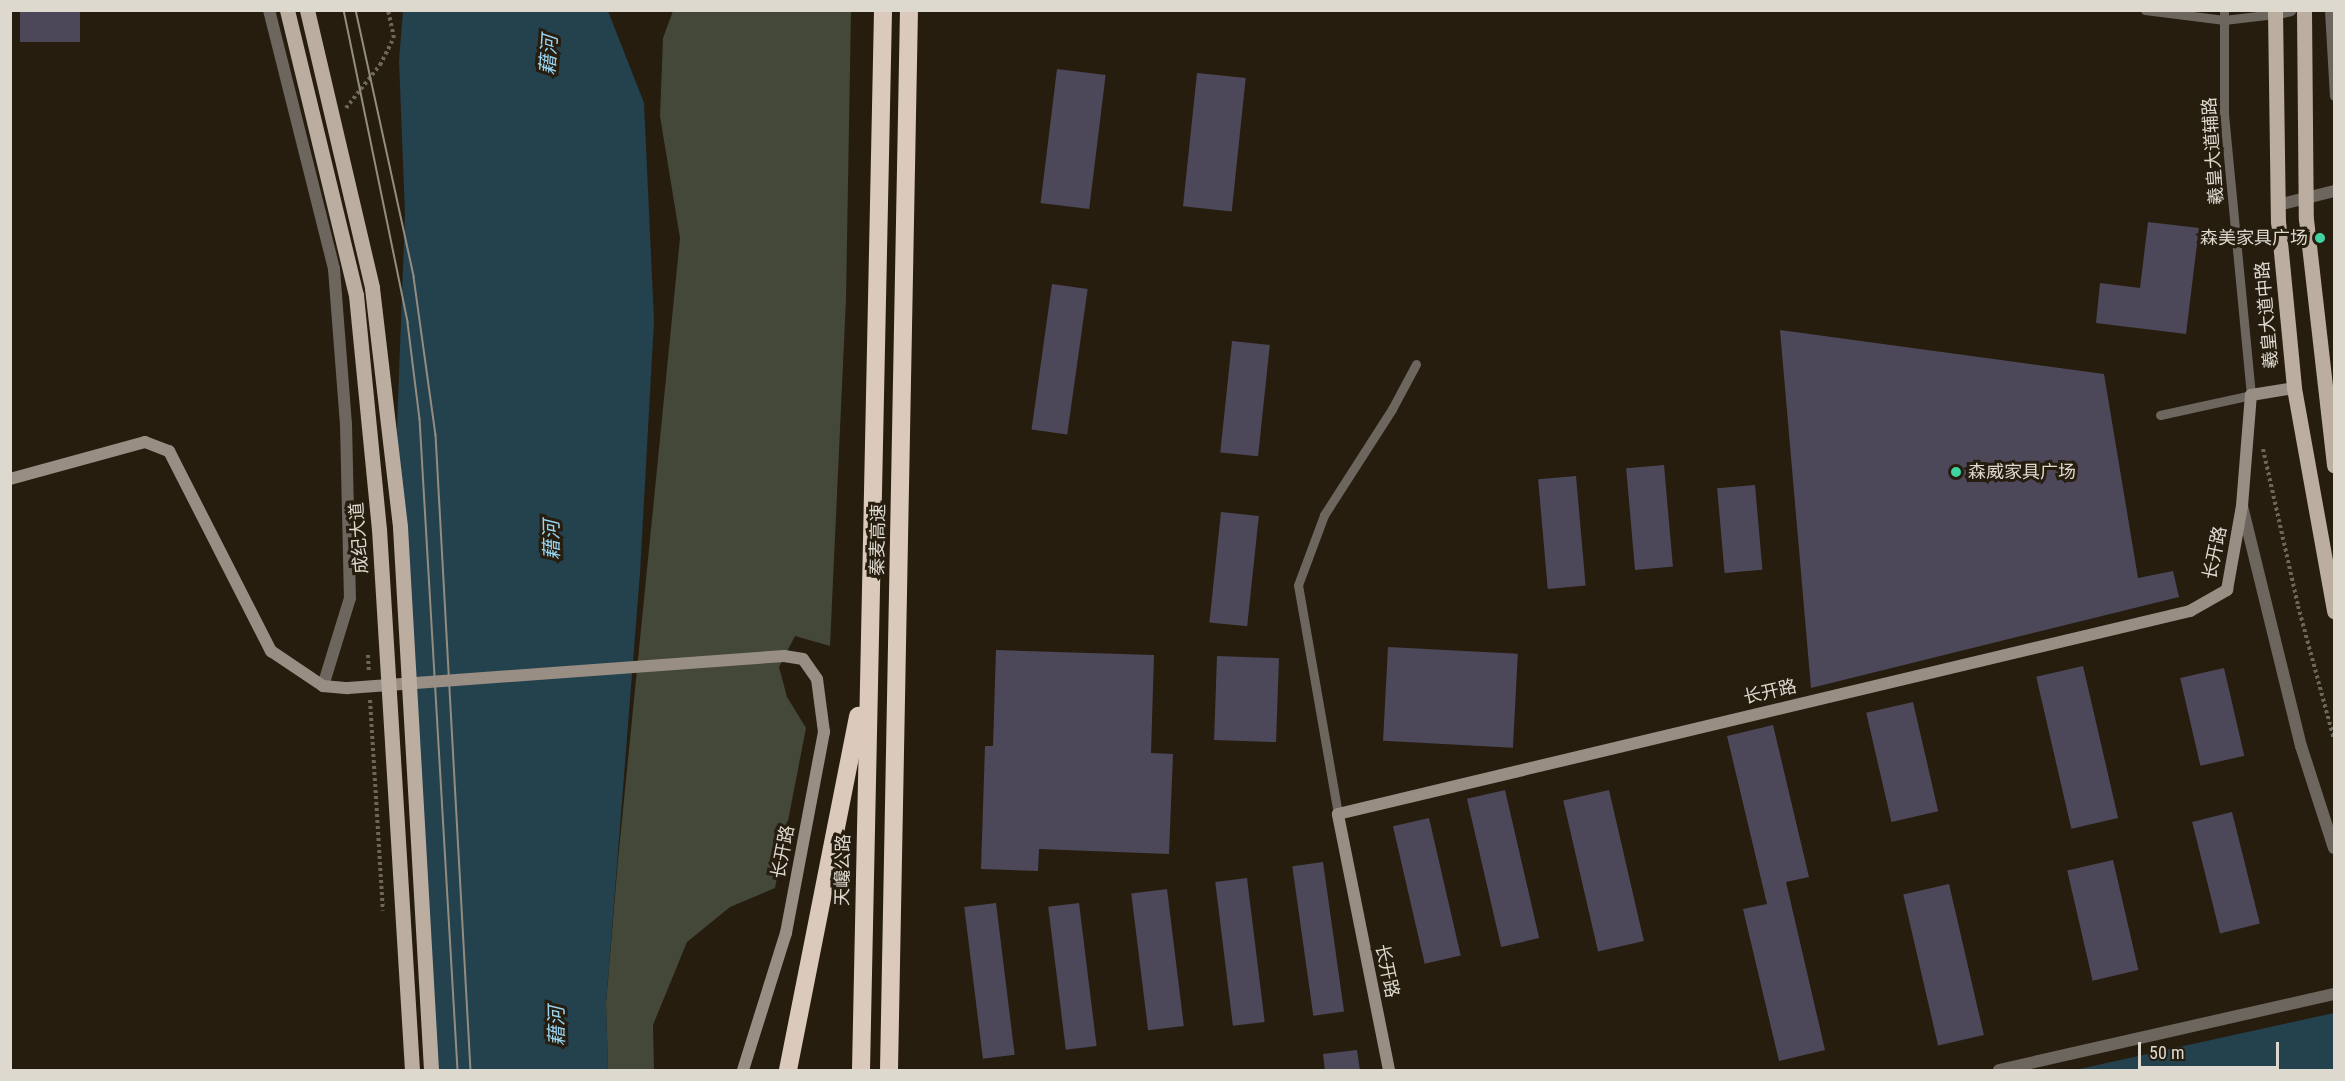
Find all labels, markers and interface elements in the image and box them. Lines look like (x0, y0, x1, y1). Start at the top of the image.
water label: 藉河 (536, 34, 562, 76)
street label: 羲皇大道辅路 (2198, 96, 2228, 206)
place label: 森美家具广场 (2200, 227, 2308, 249)
marker: 森美家具广场 (2313, 231, 2327, 245)
street label: 羲皇大道中路 (2252, 260, 2282, 370)
place label: 森威家具广场 (1968, 461, 2076, 483)
marker: 森威家具广场 (1949, 465, 1963, 479)
street label: 成纪大道 (346, 501, 372, 575)
street label: 秦麦高速 (867, 504, 889, 576)
water label: 藉河 (540, 520, 564, 560)
street label: 长开路 (2199, 524, 2231, 582)
street label: 长开路 (1741, 675, 1799, 709)
street label: 长开路 (767, 823, 799, 881)
street label: 天巉公路 (832, 834, 854, 906)
street label: 长开路 (1371, 942, 1403, 1000)
water label: 藉河 (545, 1006, 569, 1046)
scale bar (2141, 1030, 2282, 1068)
text: 50 m (2149, 1042, 2184, 1063)

